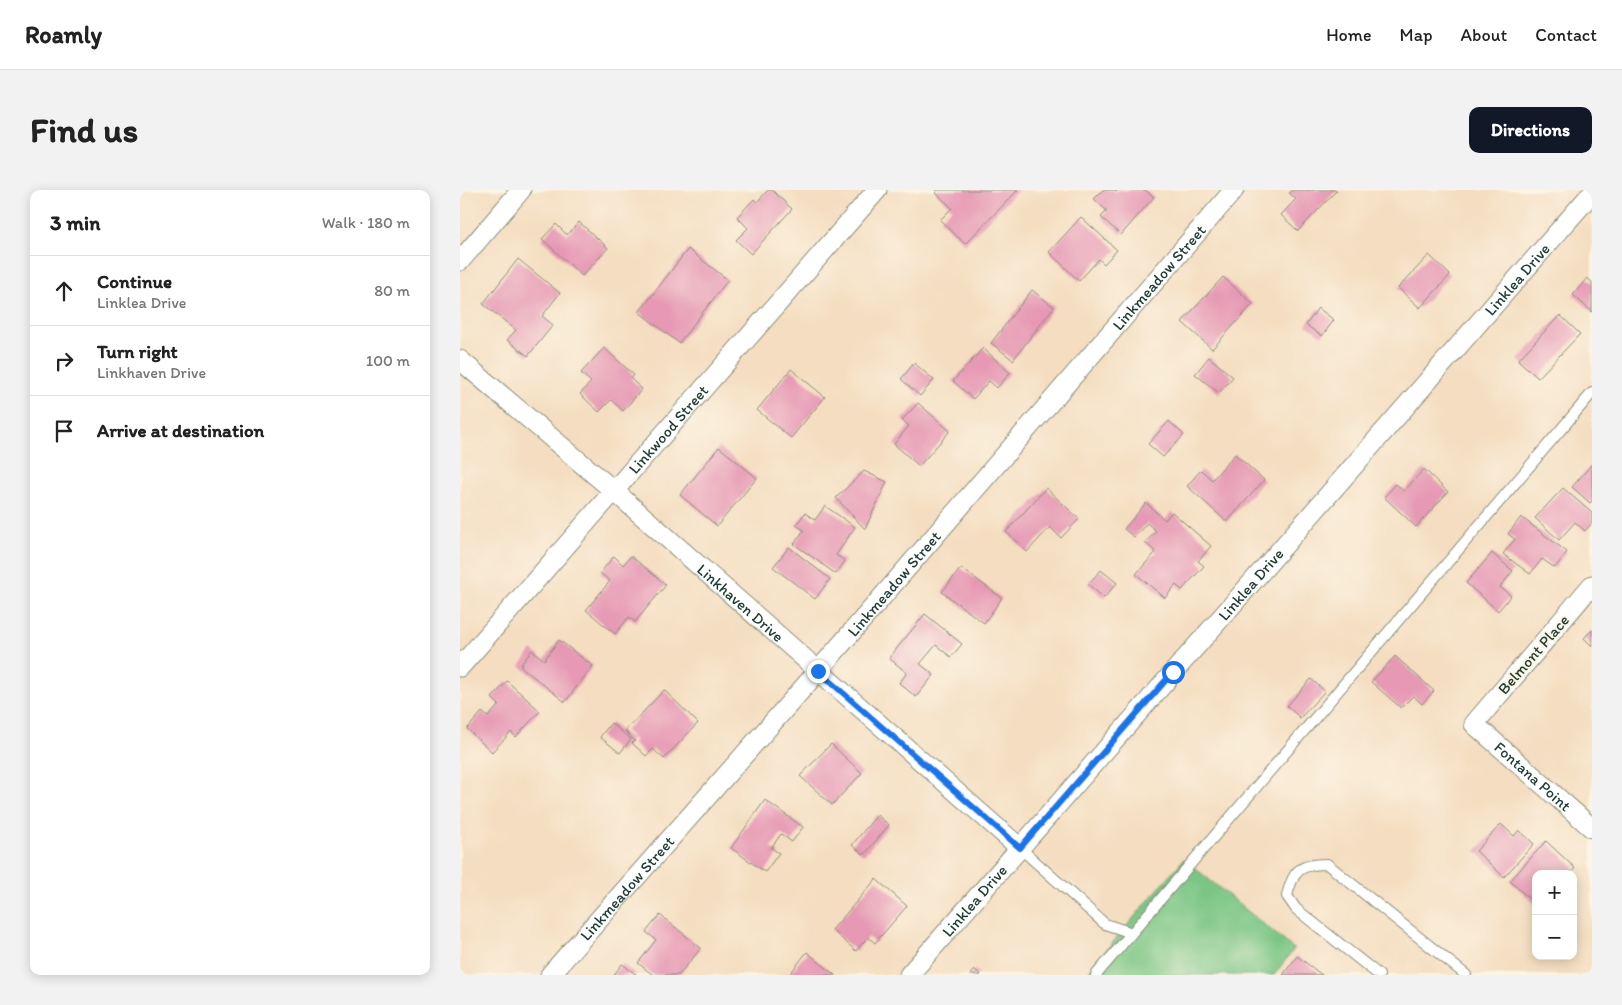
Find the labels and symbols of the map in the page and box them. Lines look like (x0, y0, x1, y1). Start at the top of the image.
street label: Linkmeadow Street (1108, 221, 1210, 334)
street label: Linklea Drive (1481, 239, 1554, 319)
street label: Linkwood Street (624, 381, 712, 478)
street label: Linkmeadow Street (843, 527, 945, 640)
street label: Linklea Drive (1214, 544, 1287, 624)
street label: Linkhaven Drive (693, 560, 788, 646)
street label: Belmont Place (1494, 611, 1573, 698)
route end (807, 660, 830, 683)
route start (1162, 661, 1185, 684)
street label: Fontana Point (1490, 738, 1575, 815)
street label: Linkmeadow Street (576, 832, 678, 945)
street label: Linklea Drive (938, 861, 1011, 941)

